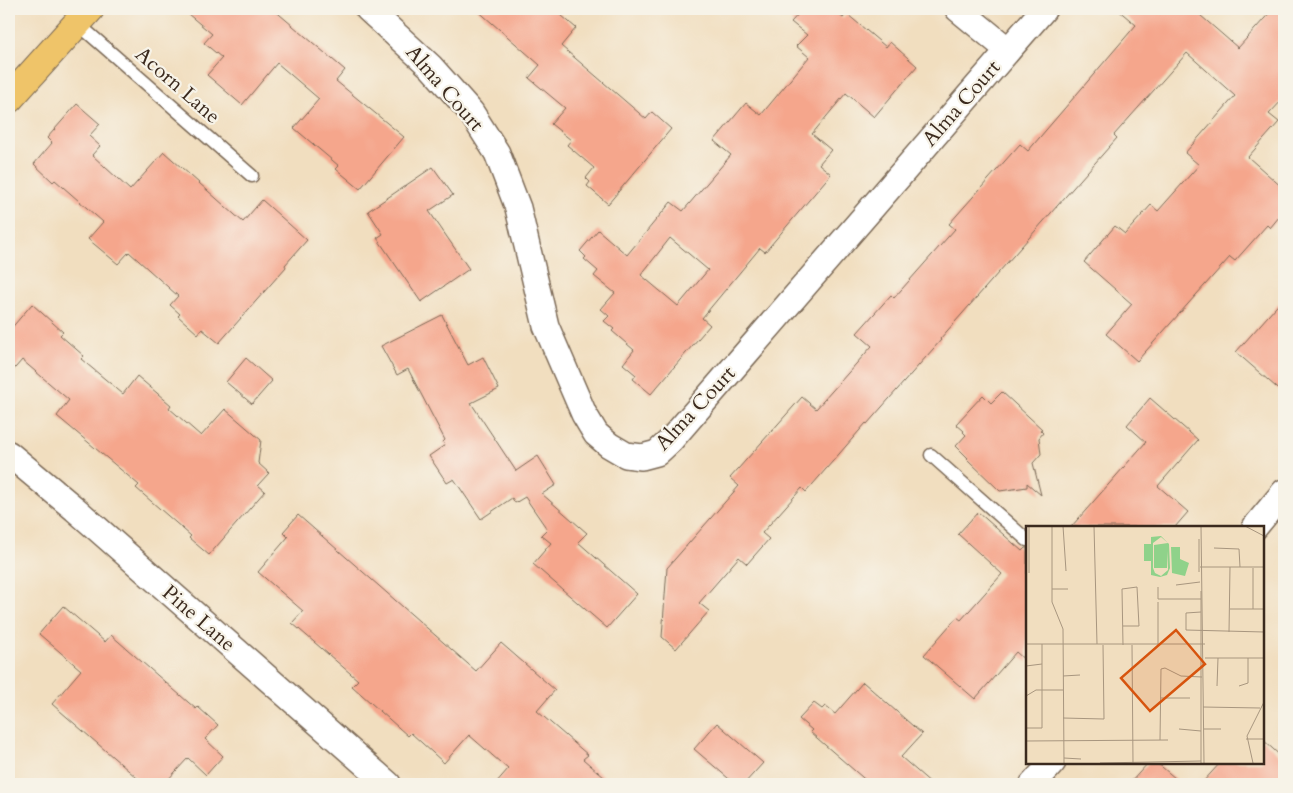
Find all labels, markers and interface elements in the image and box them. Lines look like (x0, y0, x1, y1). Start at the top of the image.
street label: Alma Court (399, 39, 491, 138)
street label: Acorn Lane (129, 40, 227, 131)
street label: Alma Court (916, 54, 1007, 153)
street label: Alma Court (649, 359, 742, 457)
inset map (1026, 526, 1263, 763)
street label: Pine Lane (156, 578, 242, 658)

